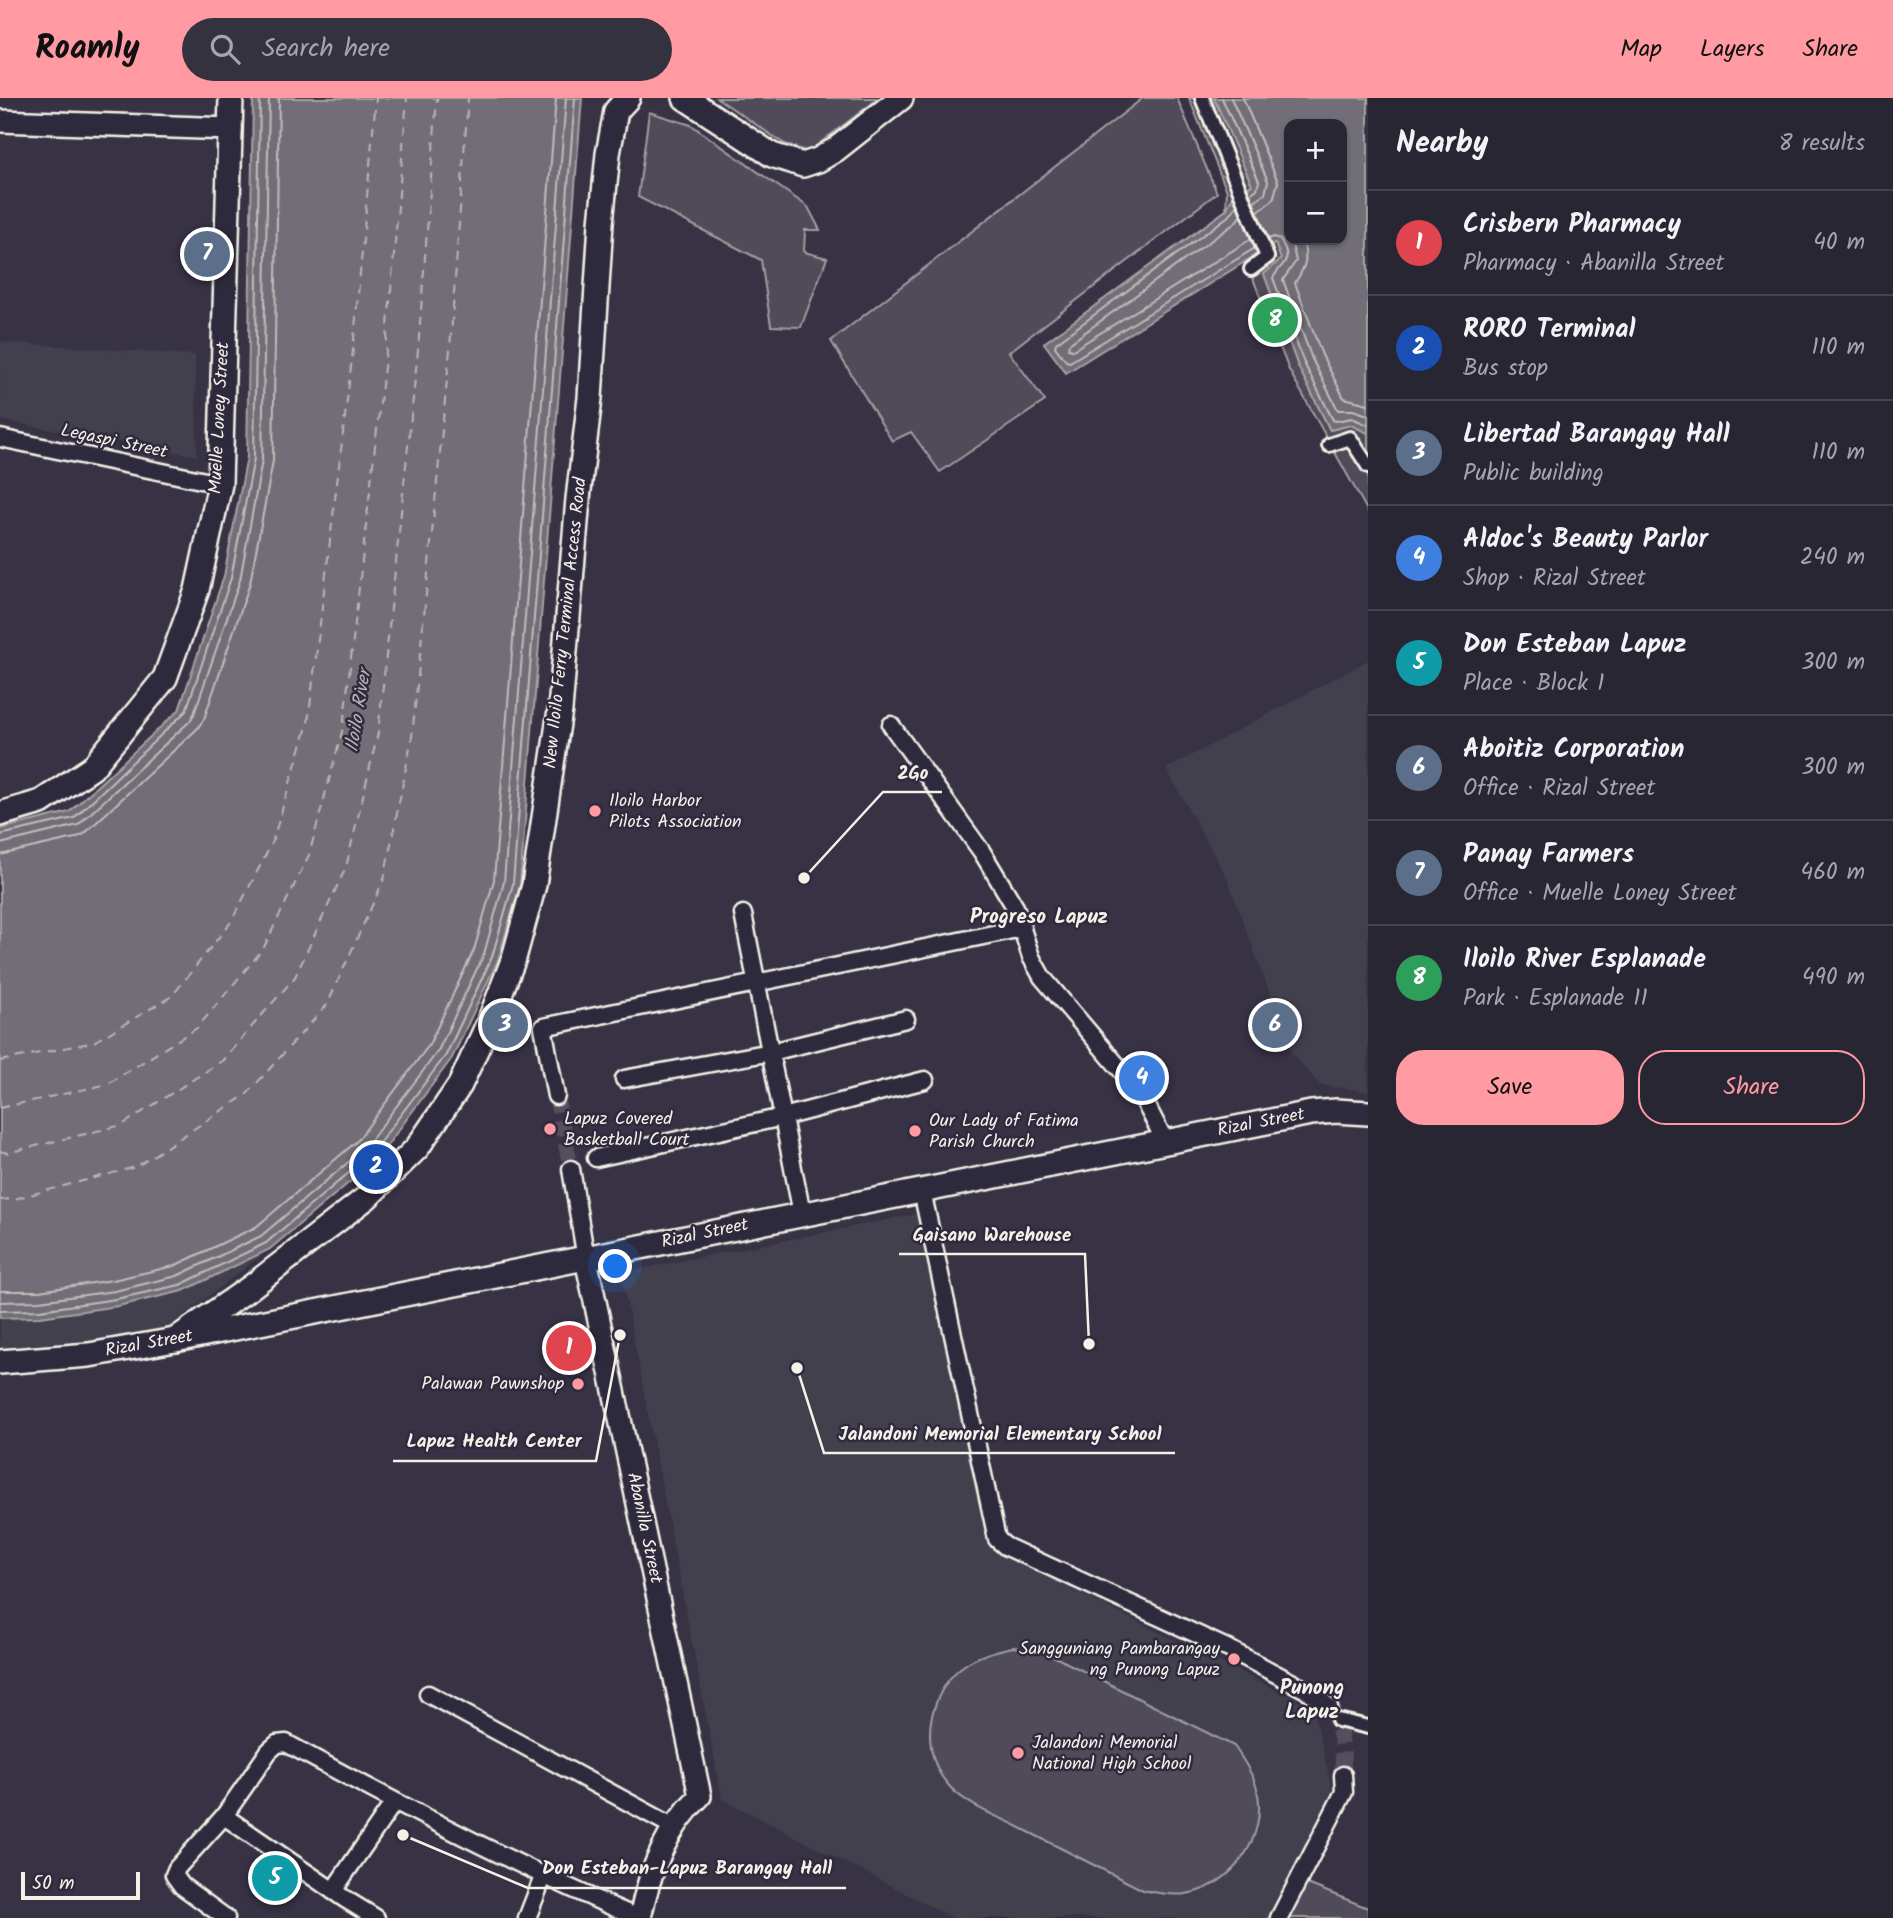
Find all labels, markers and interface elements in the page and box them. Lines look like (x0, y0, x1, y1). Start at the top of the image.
search box (182, 18, 672, 81)
text: Roamly (35, 23, 140, 76)
text: Search here (262, 28, 390, 70)
icon: search (206, 30, 244, 68)
text: Map (1620, 30, 1662, 69)
text: Layers (1700, 30, 1764, 69)
text: Share (1802, 30, 1858, 69)
map controls (1284, 119, 1347, 245)
button: + (1284, 119, 1347, 182)
text: Nearby (1396, 120, 1488, 168)
text: 8 results (1779, 126, 1865, 162)
button: − (1284, 182, 1347, 245)
text: Crisbern Pharmacy (1463, 204, 1681, 246)
text: 1 (1416, 225, 1422, 261)
text: 40 m (1813, 225, 1865, 261)
pin: 7 (184, 228, 230, 280)
text: Pharmacy · Abanilla Street (1463, 246, 1724, 282)
pin: 8 (1252, 294, 1298, 346)
text: RORO Terminal (1463, 309, 1635, 351)
text: 2 (1412, 330, 1426, 366)
text: 110 m (1812, 330, 1865, 366)
street label: Muelle Loney Street (202, 340, 239, 495)
text: Bus stop (1463, 351, 1548, 387)
text: Libertad Barangay Hall (1463, 414, 1730, 456)
street label: Legaspi Street (58, 417, 171, 468)
text: 3 (1413, 435, 1425, 471)
text: 110 m (1812, 435, 1865, 471)
text: Public building (1463, 456, 1604, 492)
street label: New Iloilo Ferry Terminal Access Road (536, 475, 596, 770)
text: Aldoc's Beauty Parlor (1463, 519, 1708, 561)
text: 4 (1413, 540, 1425, 576)
text: 240 m (1800, 540, 1865, 576)
text: Shop · Rizal Street (1463, 561, 1646, 597)
text: Don Esteban Lapuz (1463, 624, 1686, 666)
text: 5 (1413, 645, 1425, 681)
text: 300 m (1801, 645, 1865, 681)
water label: Iloilo River (338, 664, 381, 754)
text: Place · Block 1 (1463, 666, 1605, 702)
text: Aboitiz Corporation (1463, 729, 1684, 771)
text: 6 (1413, 750, 1425, 786)
text: 300 m (1801, 750, 1865, 786)
callout: 2Go (883, 752, 942, 792)
text: 2Go (897, 759, 929, 789)
text: Office · Rizal Street (1463, 771, 1655, 807)
place label: Iloilo Harbor Pilots Association (609, 787, 742, 837)
marker: Iloilo Harbor Pilots Association (587, 803, 603, 819)
text: Panay Farmers (1463, 834, 1634, 876)
text: 7 (1414, 855, 1424, 891)
text: 460 m (1801, 855, 1865, 891)
text: Office · Muelle Loney Street (1463, 876, 1737, 912)
district label: Progreso Lapuz (970, 901, 1108, 934)
text: Iloilo River Esplanade (1463, 939, 1706, 981)
text: 8 (1412, 960, 1426, 996)
text: 490 m (1802, 960, 1865, 996)
text: Park · Esplanade 11 (1463, 981, 1648, 1017)
pin: 3 (482, 999, 528, 1051)
pin: 6 (1252, 999, 1298, 1051)
button: Save (1396, 1050, 1624, 1125)
button: Share (1638, 1050, 1865, 1125)
pin: 4 (1119, 1052, 1165, 1104)
street label: Rizal Street (1215, 1100, 1308, 1146)
place label: Lapuz Covered Basketball Court (564, 1105, 691, 1155)
place label: Our Lady of Fatima Parish Church (929, 1107, 1079, 1157)
marker: Lapuz Covered Basketball Court (542, 1121, 558, 1137)
marker: Our Lady of Fatima Parish Church (907, 1123, 923, 1139)
pin: 2 (353, 1141, 399, 1193)
street label: Rizal Street (659, 1210, 752, 1257)
callout: Gaisano Warehouse (899, 1214, 1085, 1254)
text: Gaisano Warehouse (913, 1221, 1071, 1251)
your location (598, 1249, 632, 1283)
street label: Rizal Street (103, 1322, 196, 1366)
pin: 1 (546, 1322, 592, 1374)
place label: Palawan Pawnshop (422, 1370, 564, 1399)
marker: Palawan Pawnshop (570, 1376, 586, 1392)
callout: Jalandoni Memorial Elementary School (824, 1413, 1175, 1453)
text: Jalandoni Memorial Elementary School (839, 1420, 1162, 1450)
callout: Lapuz Health Center (393, 1421, 596, 1461)
text: Lapuz Health Center (406, 1427, 583, 1457)
street label: Abanilla Street (618, 1470, 670, 1587)
place label: Sangguniang Pambarangay ng Punong Lapuz (1019, 1635, 1221, 1685)
marker: Sangguniang Pambarangay ng Punong Lapuz (1226, 1651, 1242, 1667)
district label: Punong Lapuz (1280, 1672, 1344, 1729)
place label: Jalandoni Memorial National High School (1032, 1729, 1192, 1779)
marker: Jalandoni Memorial National High School (1010, 1745, 1026, 1761)
callout: Don Esteban-Lapuz Barangay Hall (528, 1848, 846, 1888)
pin: 5 (252, 1852, 298, 1904)
text: Don Esteban-Lapuz Barangay Hall (542, 1854, 833, 1884)
scale bar (21, 1869, 140, 1901)
text: 50 m (32, 1869, 74, 1899)

